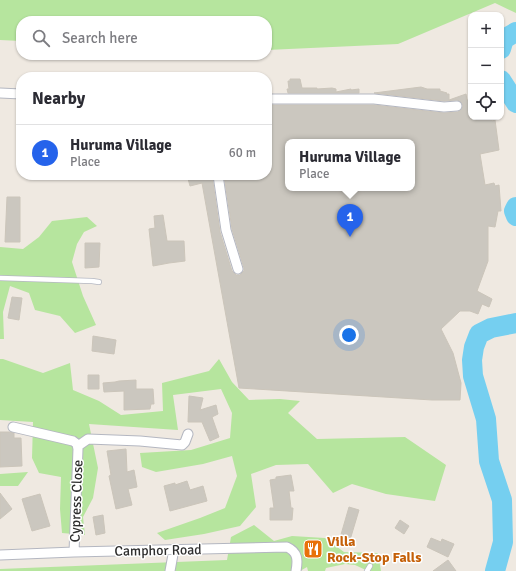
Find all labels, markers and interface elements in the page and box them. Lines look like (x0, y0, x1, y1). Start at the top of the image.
map controls (468, 12, 504, 120)
button: + (468, 12, 504, 48)
search box (16, 16, 272, 60)
icon: search (30, 27, 52, 49)
text: Search here (62, 29, 138, 47)
button: − (468, 48, 504, 84)
button: locate (468, 84, 504, 120)
text: Nearby (32, 88, 85, 109)
text: Huruma Village (70, 136, 172, 154)
popup (285, 139, 415, 191)
text: 1 (41, 145, 49, 161)
text: 60 m (229, 145, 256, 161)
text: Huruma Village (299, 148, 401, 166)
text: Place (70, 154, 100, 170)
text: Place (299, 166, 329, 182)
pin: 1 (337, 204, 363, 237)
your location (339, 325, 359, 345)
street label: Cypress Close (67, 460, 86, 543)
place label: Villa Rock-Stop Falls (327, 533, 421, 566)
restaurant icon: Villa Rock-Stop Falls (302, 538, 324, 560)
street label: Camphor Road (114, 541, 202, 560)

